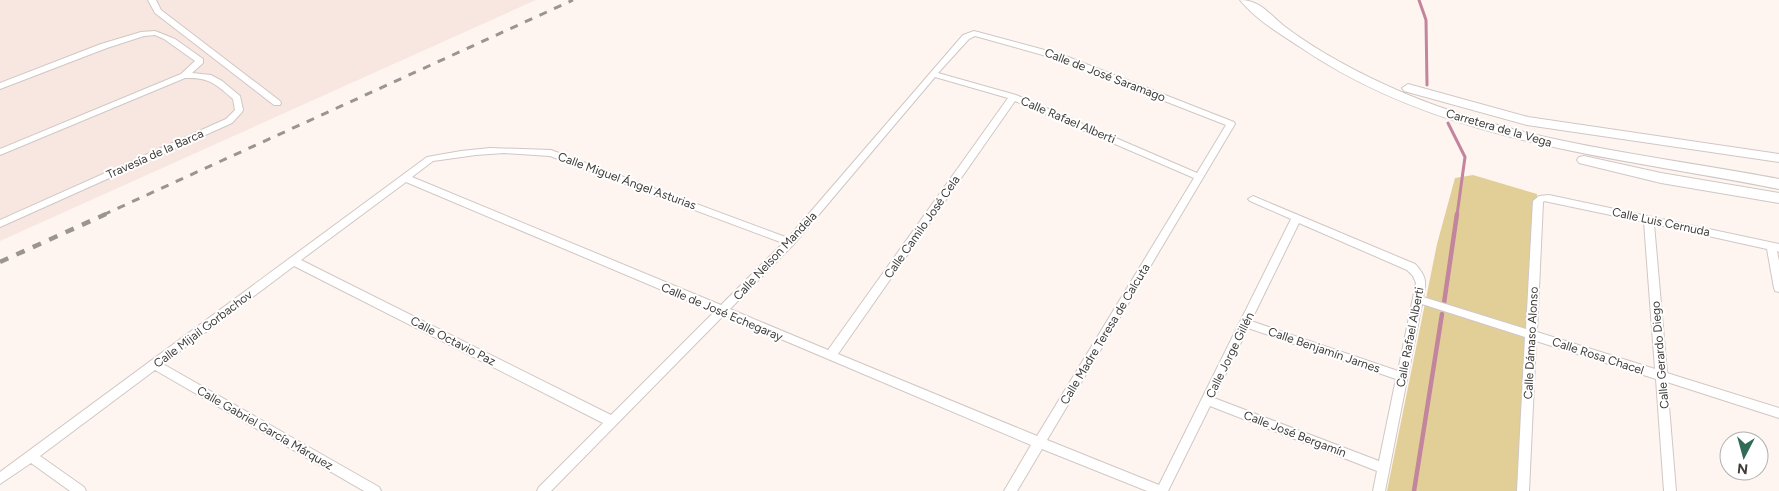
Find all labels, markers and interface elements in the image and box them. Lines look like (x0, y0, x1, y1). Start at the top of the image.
street label: Calle de José Saramago (1043, 45, 1167, 105)
street label: Calle Rafael Alberti (1019, 94, 1117, 146)
street label: Carretera de la Vega (1444, 106, 1554, 150)
street label: Travesía de la Barca (104, 126, 206, 182)
street label: Calle Miguel Ángel Asturias (556, 149, 698, 213)
street label: Calle Camilo José Cela (881, 173, 963, 281)
street label: Calle Luis Cernuda (1611, 205, 1711, 239)
street label: Calle Nelson Mandela (730, 209, 820, 303)
street label: Calle Madre Teresa de Calcuta (1057, 261, 1153, 407)
street label: Calle de José Echegaray (659, 280, 786, 344)
street label: Calle Rafael Alberti (1393, 286, 1427, 388)
street label: Calle Dámaso Alonso (1521, 286, 1541, 400)
street label: Calle Mijail Gorbachov (151, 287, 256, 371)
street label: Calle Gerardo Diego (1648, 301, 1672, 409)
street label: Calle Jorge Gillén (1203, 310, 1257, 400)
street label: Calle Octavio Paz (408, 313, 498, 369)
street label: Calle Benjamín Jarnes (1266, 324, 1382, 376)
street label: Calle Rosa Chacel (1550, 335, 1646, 377)
street label: Calle Gabriel García Márquez (194, 383, 336, 473)
street label: Calle José Bergamín (1242, 408, 1348, 460)
north arrow (1719, 431, 1769, 481)
text: N (1736, 459, 1749, 477)

